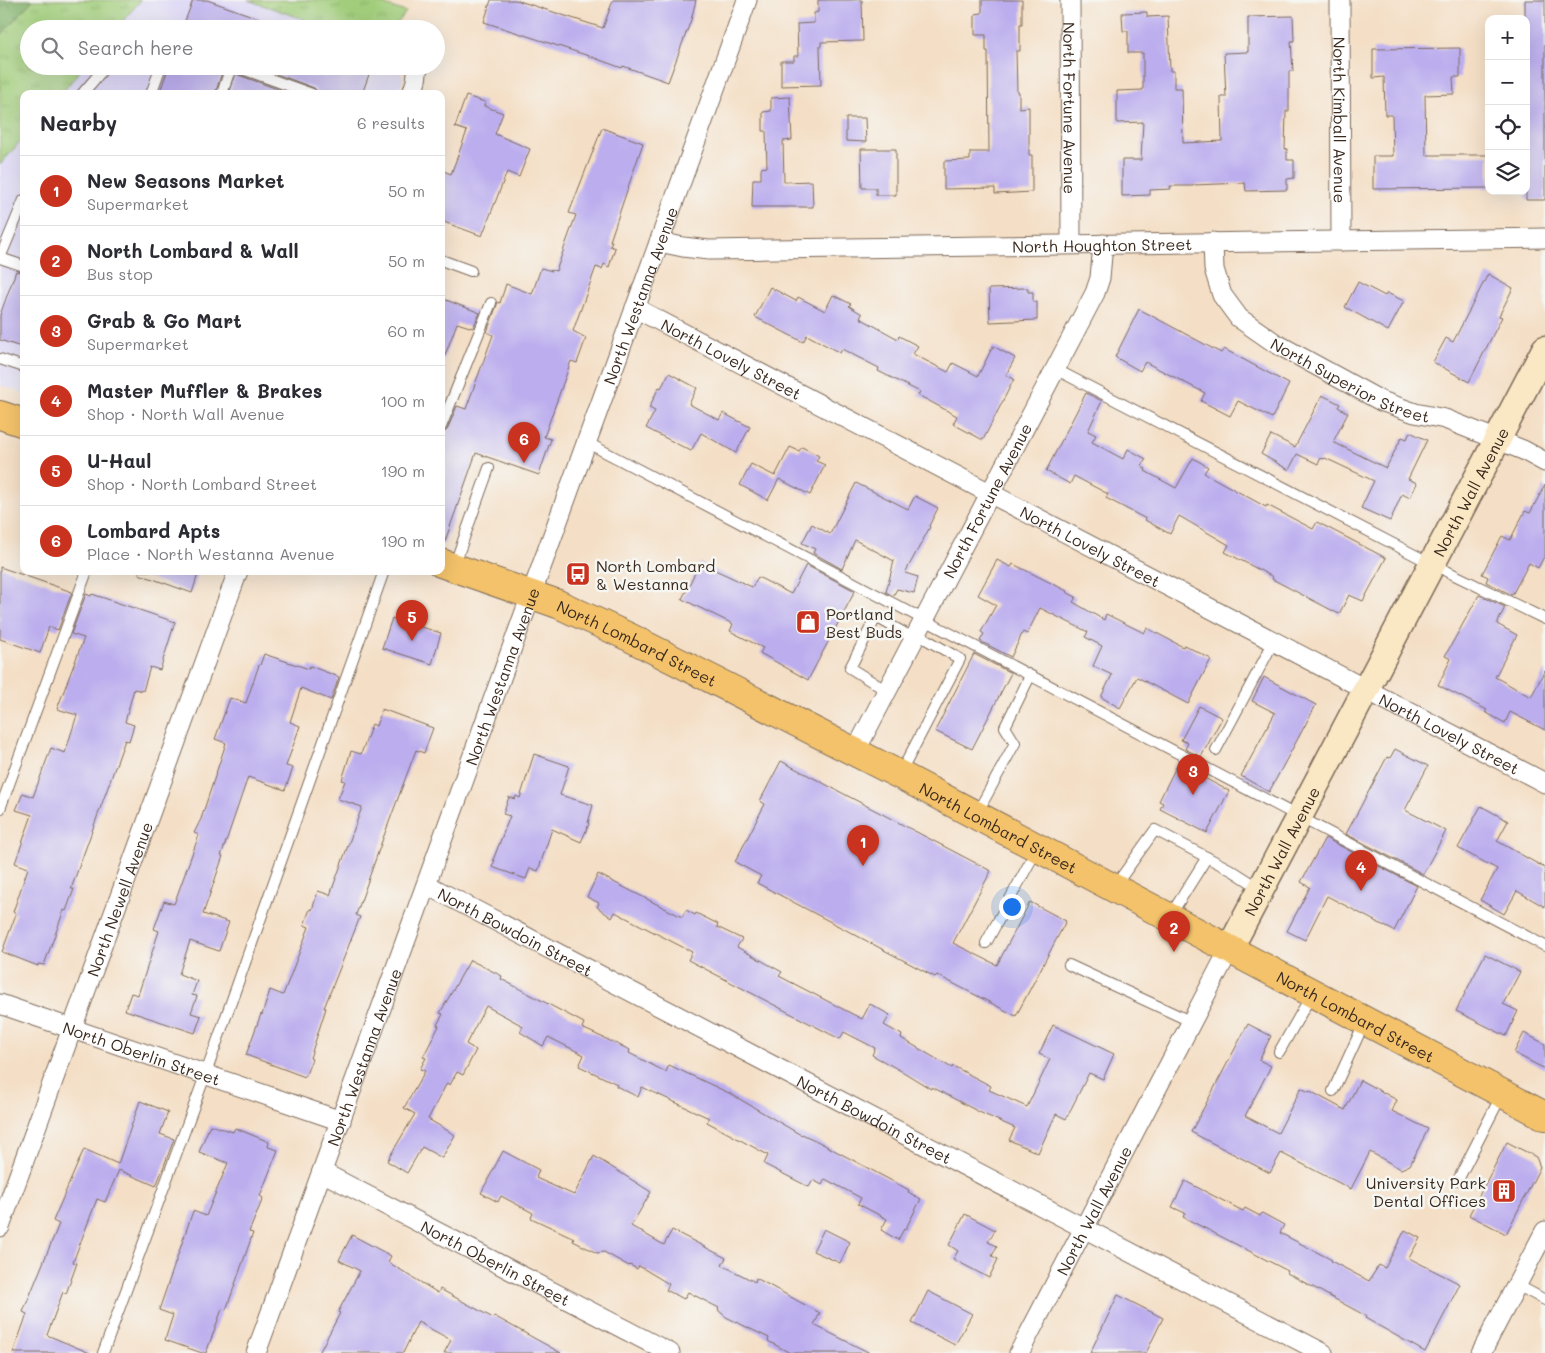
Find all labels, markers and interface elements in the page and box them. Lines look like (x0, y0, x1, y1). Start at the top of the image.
map controls (1485, 15, 1530, 195)
button: + (1485, 15, 1530, 60)
search box (20, 20, 445, 75)
street label: North Fortune Avenue (1060, 22, 1081, 194)
icon: search (38, 34, 66, 62)
text: Search here (78, 35, 194, 60)
street label: North Kimball Avenue (1330, 37, 1351, 203)
button: − (1485, 60, 1530, 105)
button: locate (1485, 105, 1530, 150)
text: Nearby (40, 109, 117, 136)
text: 6 results (357, 112, 425, 133)
button: layers (1485, 150, 1530, 195)
text: New Seasons Market (87, 168, 284, 193)
text: 1 (52, 180, 60, 201)
text: 50 m (388, 180, 425, 201)
text: Supermarket (87, 193, 189, 214)
street label: North Westanna Avenue (598, 204, 682, 387)
street label: North Houghton Street (1012, 233, 1192, 256)
text: North Lombard & Wall (87, 238, 299, 263)
text: 2 (52, 250, 60, 271)
text: 50 m (388, 250, 425, 271)
text: Bus stop (87, 263, 153, 284)
text: Grab & Go Mart (87, 308, 242, 333)
street label: North Lovely Street (658, 313, 805, 404)
text: 3 (51, 320, 61, 341)
text: 60 m (388, 320, 425, 341)
street label: North Superior Street (1267, 332, 1432, 426)
text: Supermarket (87, 333, 189, 354)
text: Master Muffler & Brakes (87, 378, 322, 403)
text: 4 (51, 390, 61, 411)
text: 100 m (380, 390, 425, 411)
text: Shop · North Wall Avenue (87, 403, 285, 424)
street label: North Fortune Avenue (937, 419, 1036, 581)
pin: 6 (508, 422, 540, 463)
street label: North Wall Avenue (1427, 423, 1513, 560)
text: U-Haul (87, 448, 151, 473)
text: 5 (51, 460, 61, 481)
text: 190 m (381, 460, 425, 481)
text: Shop · North Lombard Street (87, 473, 317, 494)
street label: North Lovely Street (1017, 501, 1164, 591)
text: Lombard Apts (87, 518, 220, 543)
text: 6 (51, 530, 61, 551)
text: 190 m (381, 530, 425, 551)
text: Place · North Westanna Avenue (87, 543, 335, 564)
place label: North Lombard & Westanna (596, 555, 716, 594)
bus stop icon: North Lombard & Westanna (565, 561, 591, 587)
street label: North Westanna Avenue (460, 584, 543, 768)
street label: North Lombard Street (554, 595, 721, 691)
pin: 5 (396, 600, 428, 641)
place label: Portland Best Buds (826, 603, 902, 642)
shop icon: Portland Best Buds (795, 609, 821, 635)
street label: North Lovely Street (1376, 688, 1523, 779)
pin: 3 (1177, 754, 1209, 795)
street label: North Lombard Street (916, 777, 1081, 878)
street label: North Wall Avenue (1239, 783, 1324, 919)
street label: North Newell Avenue (81, 819, 157, 979)
pin: 1 (847, 825, 879, 866)
pin: 4 (1345, 850, 1377, 891)
street label: North Bowdoin Street (435, 882, 597, 980)
your location (999, 894, 1025, 920)
pin: 2 (1158, 911, 1190, 952)
street label: North Westanna Avenue (322, 965, 405, 1149)
street label: North Lombard Street (1273, 966, 1438, 1066)
street label: North Oberlin Street (60, 1016, 223, 1089)
street label: North Bowdoin Street (794, 1070, 956, 1168)
street label: North Wall Avenue (1051, 1142, 1136, 1279)
place label: University Park Dental Offices (1366, 1172, 1486, 1211)
building icon: University Park Dental Offices (1491, 1178, 1517, 1204)
street label: North Oberlin Street (418, 1215, 574, 1310)

